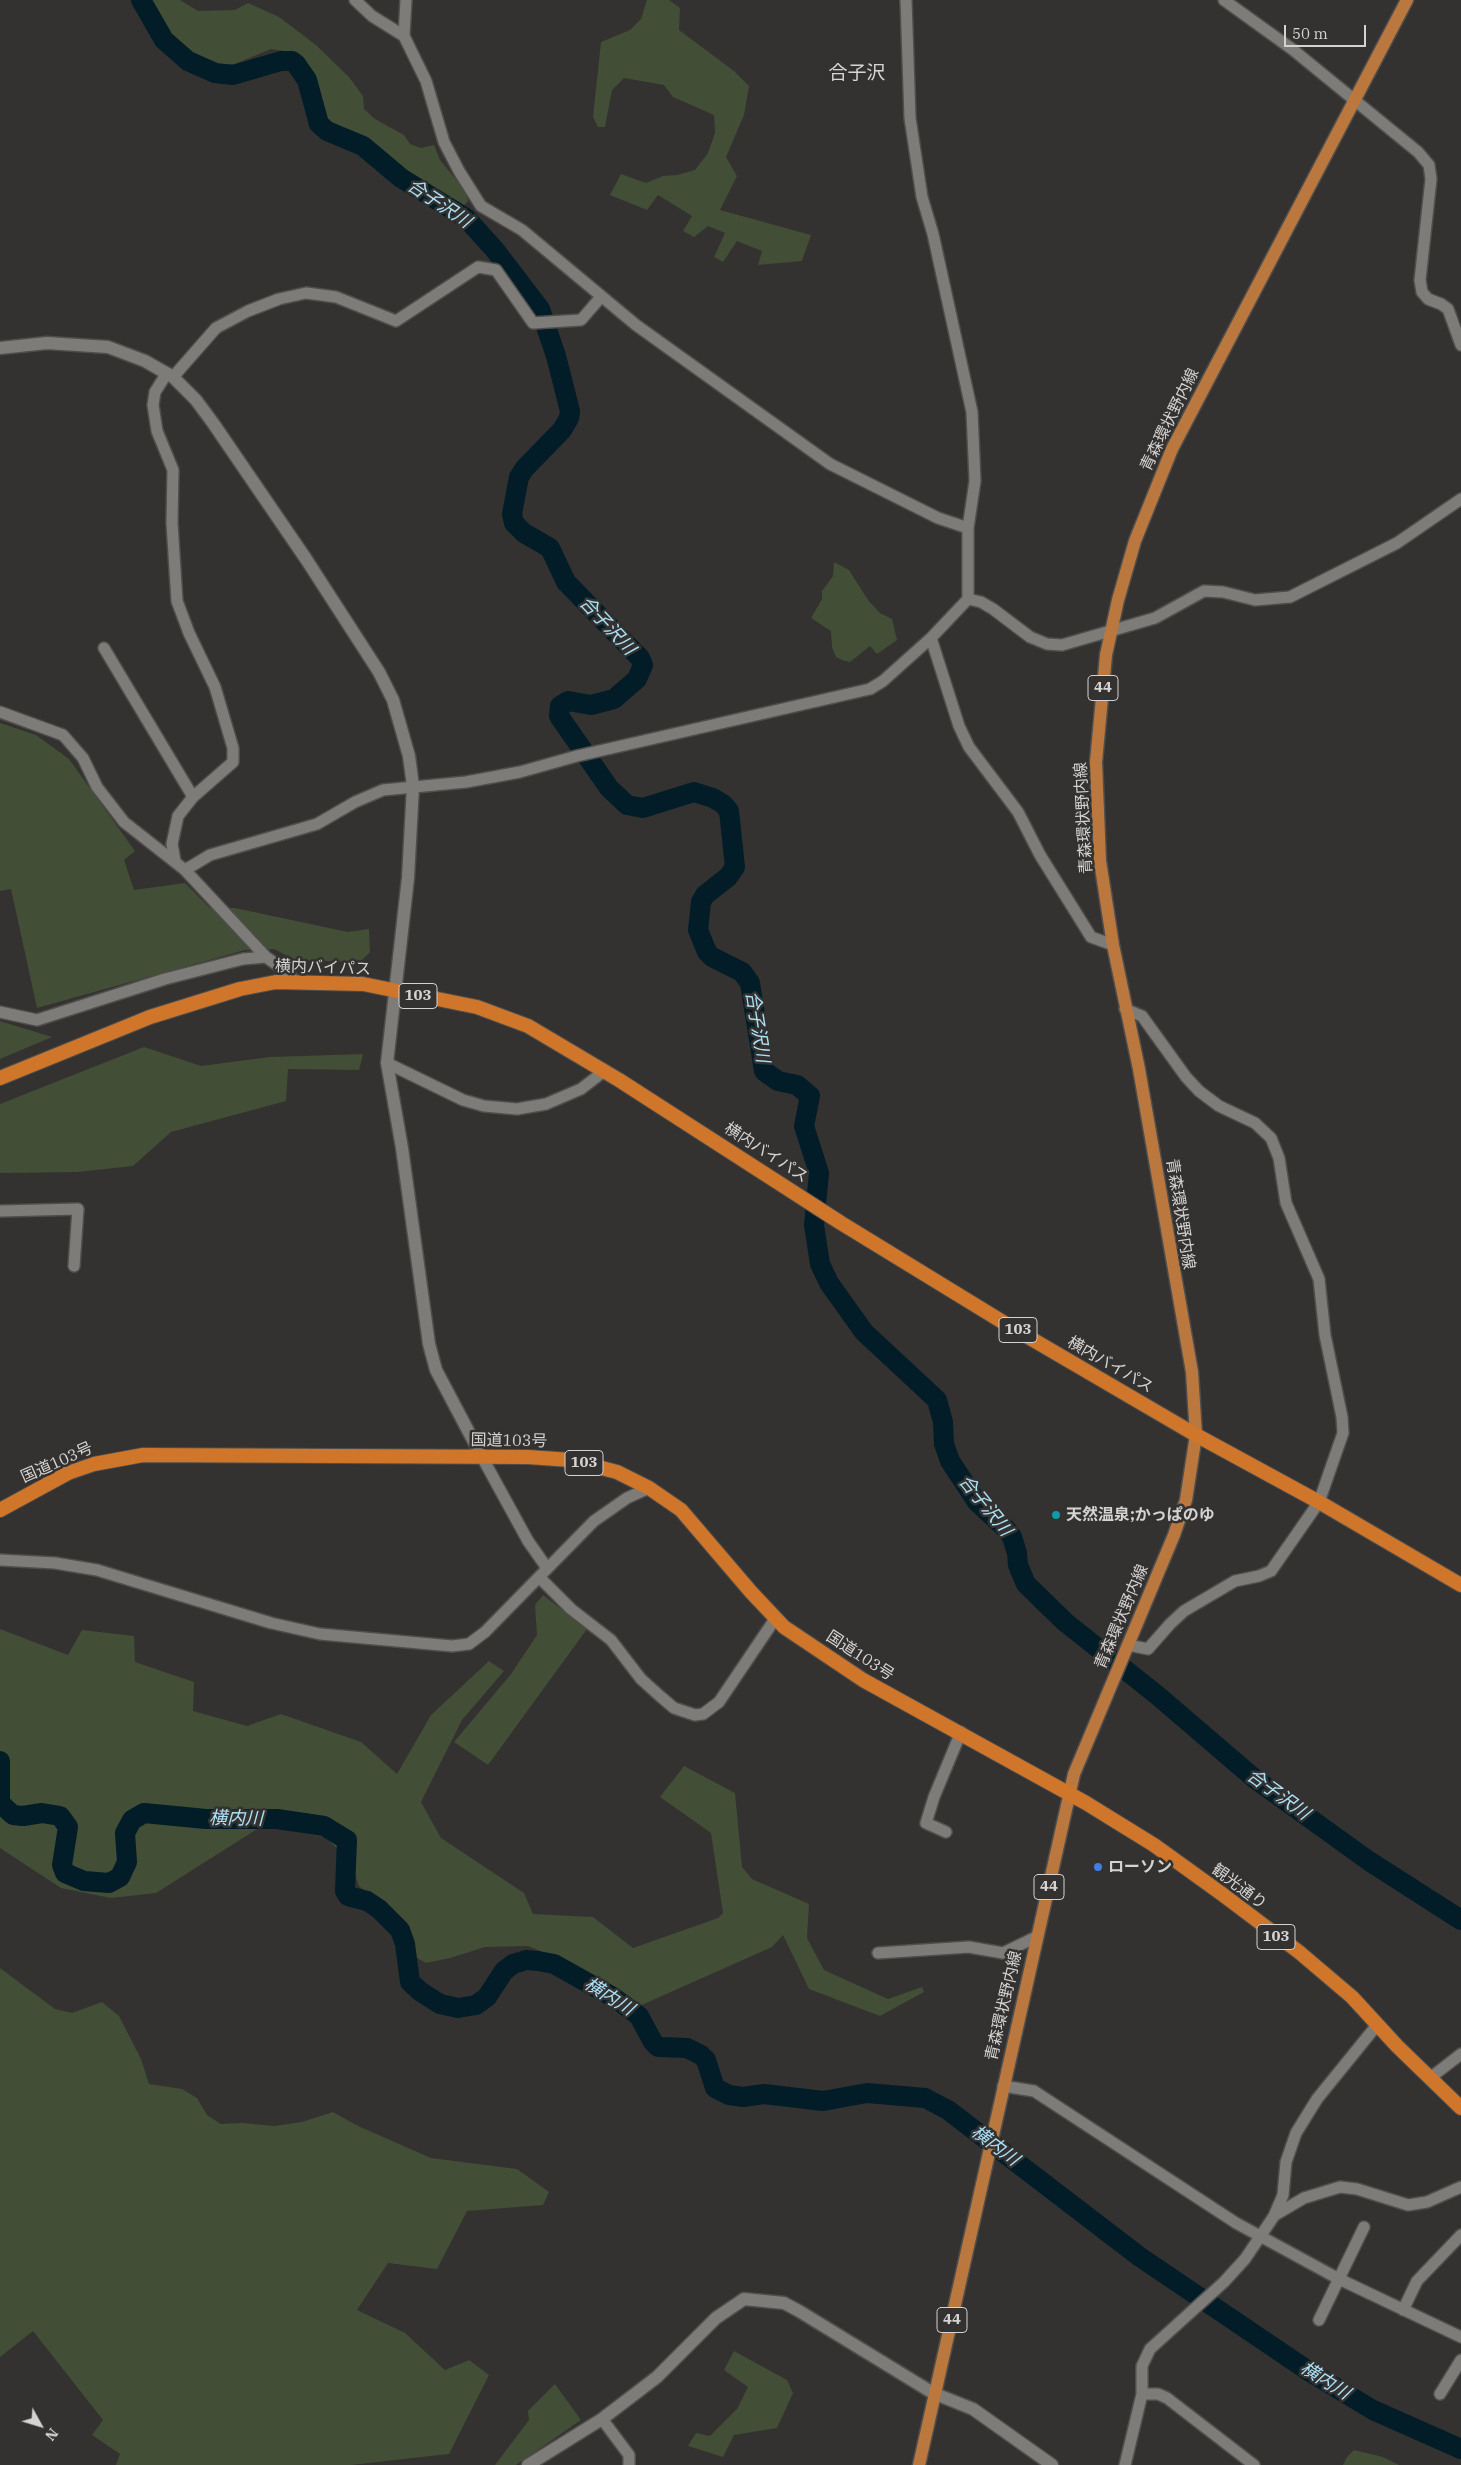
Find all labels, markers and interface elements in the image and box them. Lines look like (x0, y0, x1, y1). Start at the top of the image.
scale bar (1286, 15, 1368, 47)
text: 50 m (1292, 24, 1328, 43)
district label: 合子沢 (829, 63, 885, 85)
water label: 合子沢川 (403, 175, 475, 233)
street label: 青森環状野内線 (1137, 365, 1203, 475)
water label: 合子沢川 (575, 592, 639, 660)
road number: 44 (1088, 676, 1118, 700)
street label: 青森環状野内線 (1071, 762, 1097, 874)
street label: 横内バイパス (275, 957, 371, 979)
road number: 103 (399, 984, 437, 1008)
water label: 合子沢川 (741, 990, 773, 1064)
street label: 横内バイパス (721, 1119, 811, 1187)
street label: 青森環状野内線 (1162, 1157, 1198, 1271)
road number: 103 (999, 1318, 1037, 1342)
street label: 横内バイパス (1064, 1333, 1156, 1397)
street label: 国道103号 (470, 1431, 548, 1451)
street label: 国道103号 (18, 1439, 96, 1487)
road number: 103 (565, 1450, 603, 1476)
water label: 合子沢川 (954, 1471, 1016, 1541)
place label: 天然温泉;かっぱのゆ (1066, 1505, 1215, 1525)
marker: 天然温泉;かっぱのゆ (1050, 1509, 1062, 1521)
street label: 青森環状野内線 (1091, 1562, 1153, 1672)
street label: 国道103号 (823, 1627, 897, 1685)
water label: 合子沢川 (1243, 1765, 1313, 1825)
water label: 横内川 (209, 1808, 263, 1830)
place label: ローソン (1108, 1857, 1172, 1877)
street label: 観光通り (1208, 1860, 1270, 1914)
marker: ローソン (1092, 1861, 1104, 1873)
road number: 44 (1034, 1874, 1064, 1900)
road number: 103 (1257, 1924, 1295, 1950)
street label: 青森環状野内線 (982, 1949, 1026, 2063)
water label: 横内川 (580, 1974, 638, 2020)
water label: 横内川 (967, 2121, 1023, 2171)
road number: 44 (937, 2308, 967, 2332)
water label: 横内川 (1296, 2358, 1354, 2404)
north arrow (15, 2400, 65, 2450)
text: N (41, 2424, 62, 2444)

